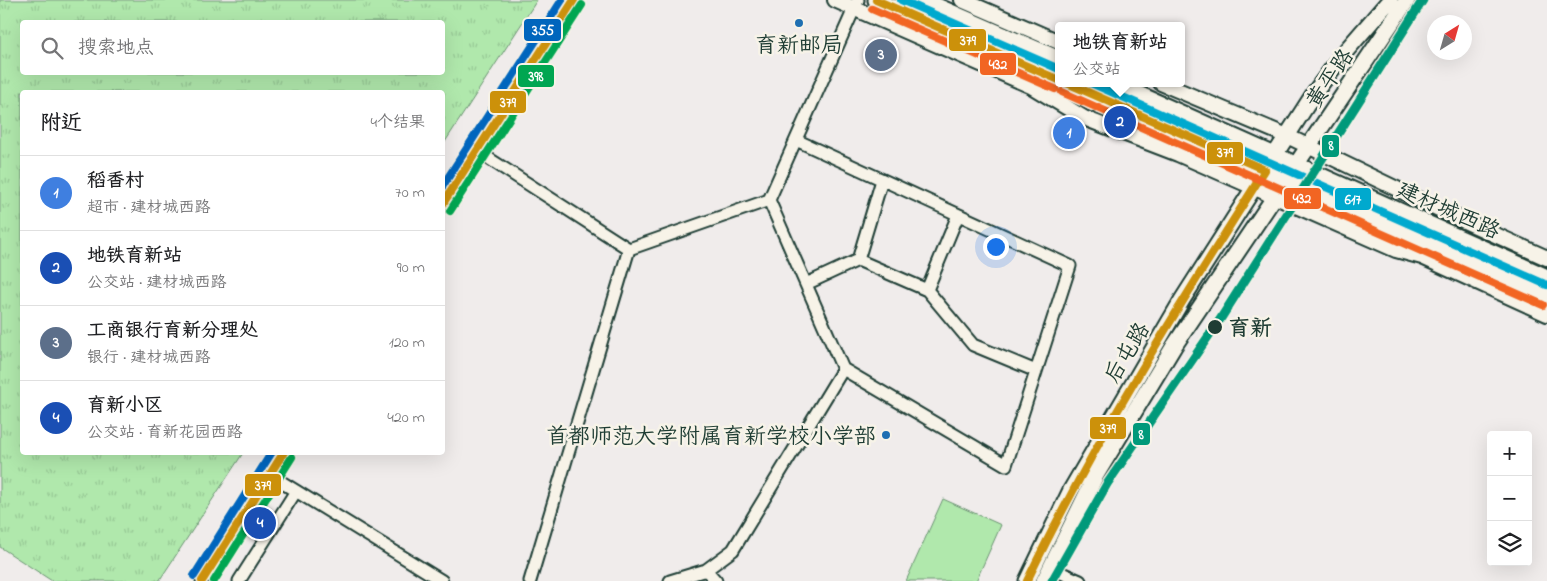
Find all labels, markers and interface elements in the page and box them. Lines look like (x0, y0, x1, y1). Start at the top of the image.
north arrow (1427, 15, 1472, 60)
marker: 育新邮局 (793, 17, 805, 29)
line badge: 355 (523, 18, 562, 42)
search box (20, 20, 445, 75)
text: 355 (531, 21, 554, 42)
popup (1055, 22, 1185, 87)
line badge: 379 (948, 28, 987, 52)
text: 地铁育新站 (1072, 30, 1168, 57)
place label: 育新邮局 (755, 31, 843, 63)
text: 379 (959, 31, 977, 52)
icon: search (38, 34, 66, 62)
text: 搜索地点 (78, 35, 154, 62)
pin: 3 (865, 36, 897, 74)
street label: 黄平路 (1300, 43, 1363, 116)
line badge: 432 (979, 52, 1017, 76)
text: 432 (988, 55, 1007, 76)
text: 公交站 (1072, 58, 1121, 82)
line badge: 398 (517, 64, 555, 88)
text: 398 (527, 67, 544, 88)
line badge: 379 (489, 90, 527, 114)
text: 379 (499, 93, 517, 114)
pin: 2 (1104, 103, 1136, 141)
text: 附近 (40, 109, 82, 139)
text: 4个结果 (370, 111, 425, 135)
pin: 1 (1053, 114, 1085, 152)
line badge: 8 (1321, 134, 1340, 158)
text: 8 (1327, 136, 1334, 157)
line badge: 379 (1206, 141, 1244, 165)
text: 379 (1216, 143, 1234, 164)
text: 稻香村 (87, 168, 144, 195)
street label: 建材城西路 (1391, 175, 1505, 249)
text: 1 (53, 181, 59, 205)
text: 70 m (395, 181, 425, 205)
line badge: 432 (1283, 187, 1322, 210)
line badge: 617 (1334, 187, 1372, 211)
text: 432 (1292, 189, 1311, 210)
text: 617 (1344, 190, 1361, 211)
text: 超市 · 建材城西路 (87, 196, 210, 220)
your location (983, 234, 1009, 260)
text: 地铁育新站 (87, 243, 182, 270)
text: 2 (52, 256, 60, 280)
text: 90 m (397, 256, 425, 280)
text: 公交站 · 建材城西路 (87, 271, 226, 295)
place label: 育新 (1228, 314, 1272, 346)
street label: 后屯路 (1098, 317, 1159, 390)
text: 工商银行育新分理处 (87, 318, 258, 345)
marker: 育新 (1206, 318, 1224, 336)
text: 3 (53, 331, 59, 355)
text: 120 m (389, 331, 425, 355)
text: 银行 · 建材城西路 (87, 346, 210, 370)
text: 育新小区 (87, 393, 163, 420)
text: 4 (53, 406, 59, 430)
text: 420 m (387, 406, 425, 430)
line badge: 379 (1089, 416, 1127, 440)
text: 379 (1099, 419, 1117, 440)
text: 公交站 · 育新花园西路 (87, 421, 242, 445)
place label: 首都师范大学附属育新学校小学部 (546, 422, 876, 454)
line badge: 8 (1132, 422, 1151, 446)
text: 8 (1137, 425, 1144, 446)
marker: 首都师范大学附属育新学校小学部 (880, 429, 892, 441)
map controls (1487, 431, 1532, 566)
button: + (1487, 431, 1532, 476)
line badge: 379 (244, 473, 282, 497)
text: 379 (254, 476, 272, 497)
button: − (1487, 476, 1532, 521)
pin: 4 (244, 504, 276, 542)
button: layers (1487, 521, 1532, 566)

